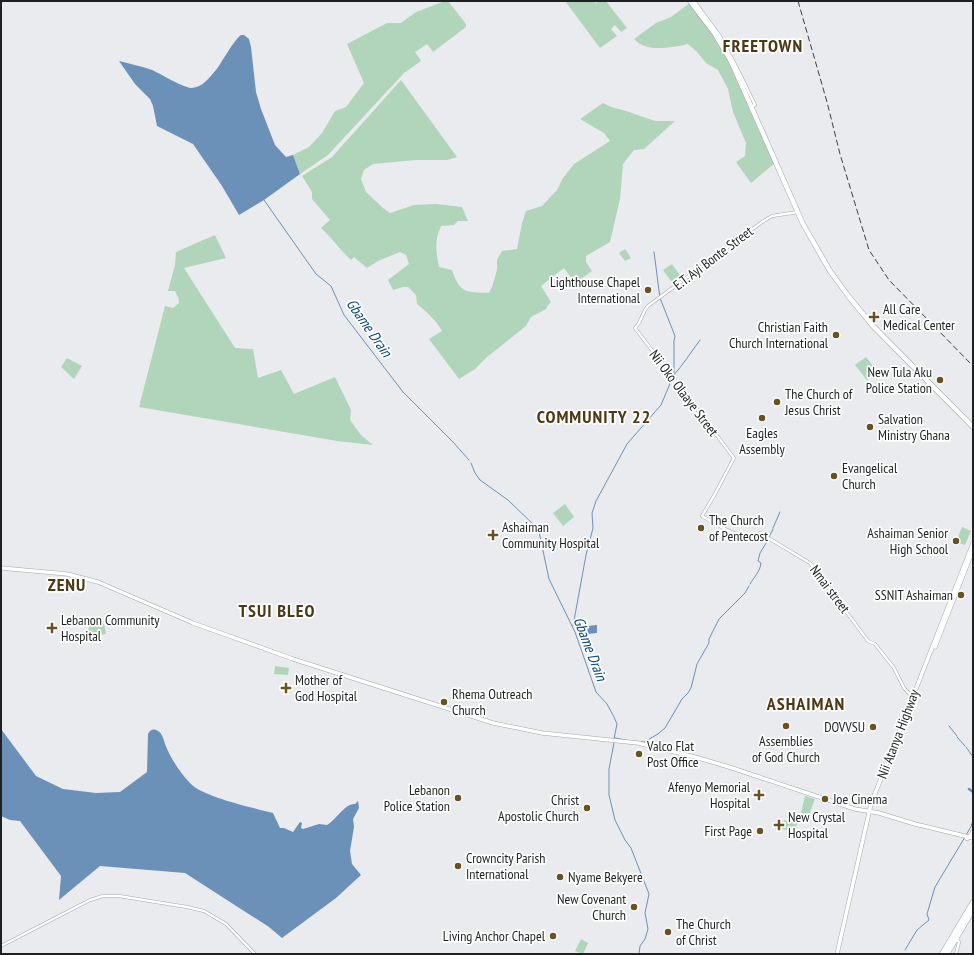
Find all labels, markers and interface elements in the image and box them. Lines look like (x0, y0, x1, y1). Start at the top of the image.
district label: FREETOWN (723, 34, 803, 57)
street label: E.T. Ayi Bonte Street (670, 222, 757, 294)
place label: Lighthouse Chapel International (550, 273, 641, 307)
marker: Lighthouse Chapel International (643, 285, 653, 295)
water label: Gbame Drain (342, 295, 397, 362)
place label: All Care Medical Center (883, 300, 955, 334)
marker: All Care Medical Center (868, 311, 880, 323)
place label: Christian Faith Church International (729, 318, 829, 352)
marker: Christian Faith Church International (831, 330, 841, 340)
street label: Nii Oko Olaaye Street (646, 346, 722, 440)
place label: New Tula Aku Police Station (866, 363, 932, 397)
marker: New Tula Aku Police Station (935, 375, 945, 385)
place label: The Church of Jesus Christ (784, 385, 853, 419)
marker: The Church of Jesus Christ (772, 397, 782, 407)
district label: COMMUNITY 22 (537, 405, 651, 428)
place label: Salvation Ministry Ghana (878, 410, 950, 444)
marker: Eagles Assembly (757, 413, 767, 423)
marker: Salvation Ministry Ghana (865, 422, 875, 432)
place label: Eagles Assembly (739, 424, 786, 458)
place label: Evangelical Church (842, 459, 898, 493)
marker: Evangelical Church (829, 471, 839, 481)
place label: The Church of Pentecost (709, 511, 768, 545)
place label: Ashaiman Community Hospital (502, 518, 600, 552)
marker: The Church of Pentecost (696, 523, 706, 533)
place label: Ashaiman Senior High School (867, 524, 949, 558)
marker: Ashaiman Community Hospital (487, 529, 499, 541)
marker: Ashaiman Senior High School (951, 536, 961, 546)
street label: Nmai street (806, 561, 854, 617)
district label: ZENU (48, 573, 86, 596)
place label: SSNIT Ashaiman (875, 586, 953, 604)
marker: SSNIT Ashaiman (956, 590, 966, 600)
district label: TSUI BLEO (239, 599, 315, 622)
place label: Lebanon Community Hospital (61, 611, 160, 645)
water label: Gbame Drain (570, 614, 612, 685)
marker: Lebanon Community Hospital (46, 622, 58, 634)
place label: Mother of God Hospital (295, 671, 358, 705)
marker: Mother of God Hospital (280, 682, 292, 694)
place label: Rhema Outreach Church (452, 685, 532, 719)
street label: Nii Atanya Highway (873, 686, 923, 781)
district label: ASHAIMAN (766, 692, 845, 715)
marker: Rhema Outreach Church (439, 697, 449, 707)
place label: DOVVSU (824, 718, 865, 736)
marker: Assemblies of God Church (781, 721, 791, 731)
marker: DOVVSU (868, 722, 878, 732)
place label: Assemblies of God Church (752, 732, 820, 766)
place label: Valco Flat Post Office (646, 737, 699, 771)
marker: Valco Flat Post Office (634, 749, 644, 759)
place label: Afenyo Memorial Hospital (668, 778, 751, 812)
place label: Lebanon Police Station (384, 781, 450, 815)
marker: Afenyo Memorial Hospital (753, 789, 765, 801)
place label: Joe Cinema (832, 790, 887, 808)
place label: Christ Apostolic Church (498, 791, 579, 825)
marker: Lebanon Police Station (453, 793, 463, 803)
marker: Joe Cinema (820, 794, 830, 804)
marker: Christ Apostolic Church (582, 803, 592, 813)
place label: New Crystal Hospital (788, 808, 846, 842)
marker: New Crystal Hospital (773, 819, 785, 831)
place label: First Page (704, 822, 752, 840)
marker: First Page (755, 826, 765, 836)
place label: Crowncity Parish International (466, 849, 545, 883)
marker: Crowncity Parish International (453, 861, 463, 871)
place label: Nyame Bekyere (568, 868, 643, 886)
marker: Nyame Bekyere (555, 872, 565, 882)
place label: New Covenant Church (557, 890, 626, 924)
marker: New Covenant Church (629, 902, 639, 912)
place label: The Church of Christ (676, 915, 731, 949)
place label: Living Anchor Chapel (443, 927, 546, 945)
marker: The Church of Christ (663, 927, 673, 937)
marker: Living Anchor Chapel (548, 931, 558, 941)

